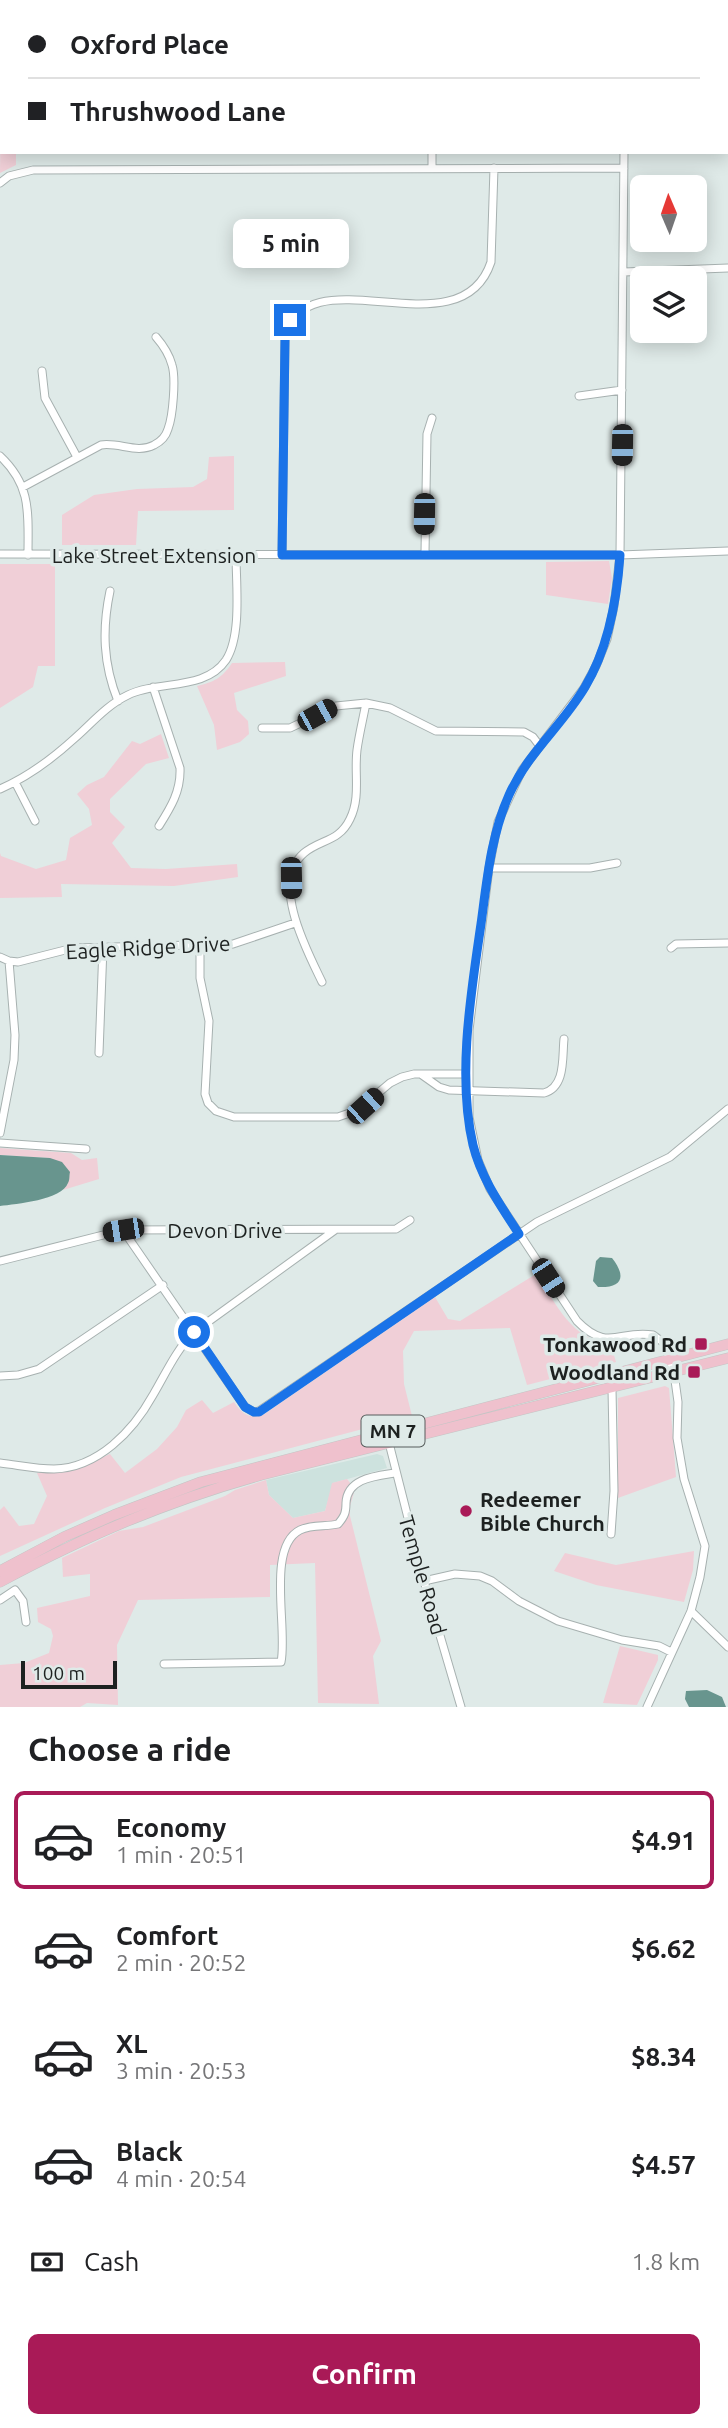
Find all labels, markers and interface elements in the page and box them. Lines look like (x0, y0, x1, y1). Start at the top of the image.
text: Oxford Place (70, 30, 229, 59)
text: Thrushwood Lane (70, 97, 286, 126)
north arrow (630, 175, 707, 252)
map controls (630, 175, 707, 343)
callout: 5 min (232, 218, 348, 268)
text: 5 min (262, 231, 320, 256)
button: layers (630, 266, 707, 343)
route end (274, 304, 306, 336)
car (612, 424, 633, 466)
car (414, 493, 435, 535)
street label: Lake Street Extension (52, 543, 256, 567)
car (294, 696, 341, 734)
car (281, 857, 302, 899)
street label: Eagle Ridge Drive (65, 931, 231, 963)
car (343, 1084, 388, 1128)
car (101, 1216, 146, 1244)
street label: Devon Drive (167, 1218, 283, 1242)
car (528, 1255, 569, 1301)
route start (178, 1316, 210, 1348)
place label: Tonkawood Rd (543, 1332, 687, 1356)
marker: Tonkawood Rd (693, 1336, 709, 1352)
place label: Woodland Rd (549, 1360, 680, 1384)
marker: Woodland Rd (686, 1364, 702, 1380)
road number: MN 7 (362, 1415, 424, 1446)
place label: Redeemer Bible Church (480, 1487, 605, 1535)
marker: Redeemer Bible Church (458, 1503, 474, 1519)
street label: Temple Road (395, 1513, 451, 1637)
scale bar (21, 1658, 117, 1690)
text: 100 m (32, 1662, 85, 1684)
text: Choose a ride (28, 1731, 231, 1767)
icon: car (32, 1809, 95, 1872)
text: Economy (116, 1813, 226, 1842)
text: $4.91 (631, 1826, 696, 1855)
text: 1 min · 20:51 (116, 1842, 247, 1867)
icon: car (32, 1917, 95, 1980)
text: Comfort (116, 1921, 219, 1950)
text: $6.62 (631, 1934, 696, 1963)
text: 2 min · 20:52 (116, 1950, 247, 1975)
icon: car (32, 2025, 95, 2088)
text: XL (116, 2029, 147, 2058)
text: $8.34 (631, 2042, 696, 2071)
text: 3 min · 20:53 (116, 2058, 247, 2083)
icon: car (32, 2133, 95, 2196)
text: Black (116, 2137, 183, 2166)
text: $4.57 (631, 2150, 696, 2179)
text: 4 min · 20:54 (116, 2166, 247, 2191)
icon: cash (28, 2243, 66, 2281)
text: Cash (84, 2247, 139, 2276)
text: 1.8 km (632, 2249, 700, 2274)
button: Confirm (28, 2334, 700, 2414)

